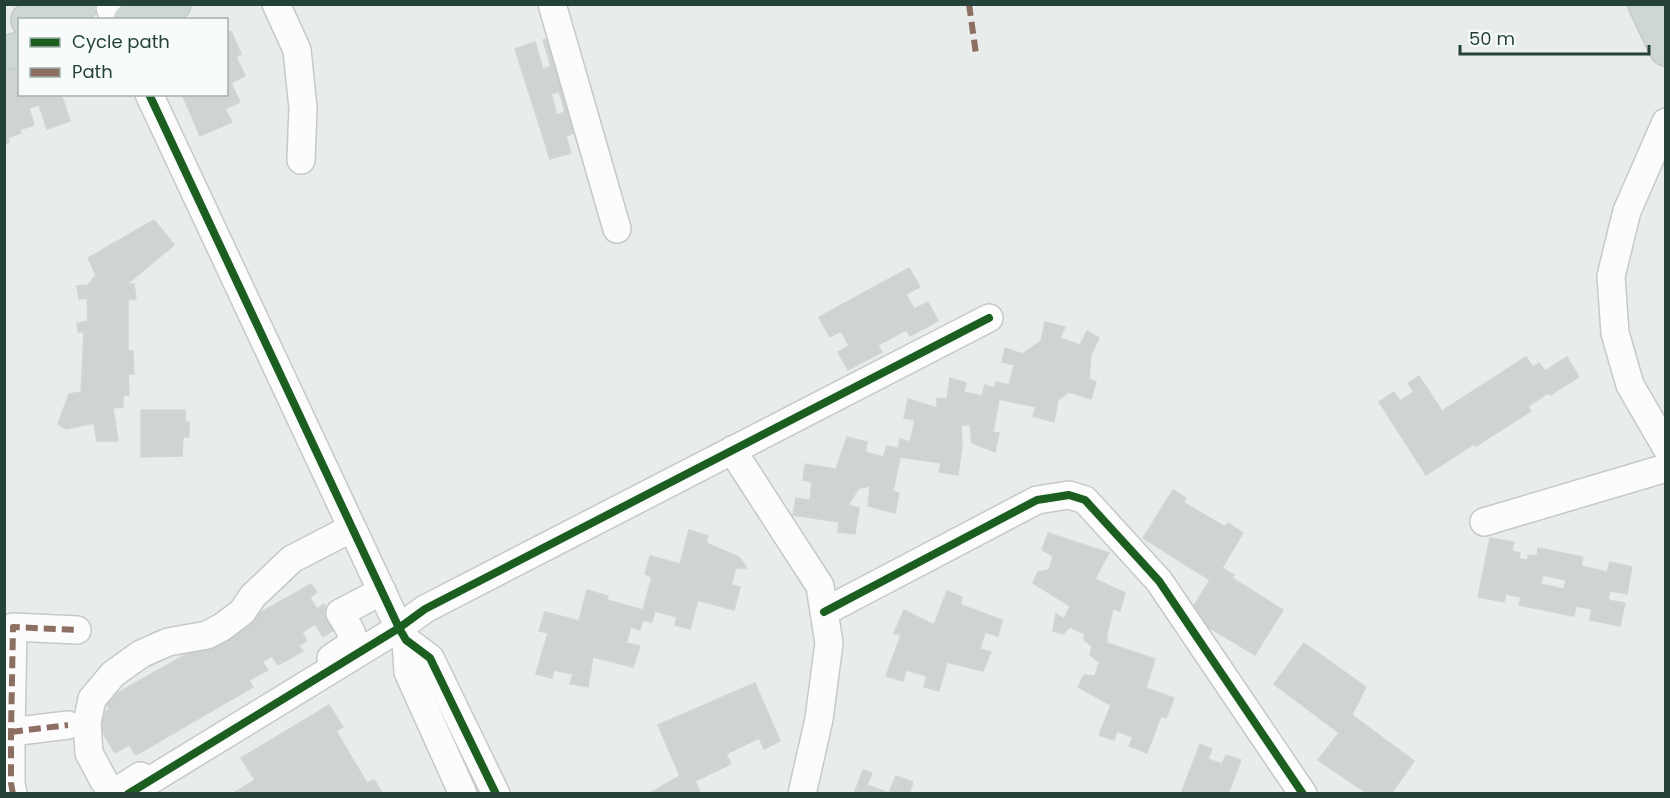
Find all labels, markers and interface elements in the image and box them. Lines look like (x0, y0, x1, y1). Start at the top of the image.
legend (18, 18, 228, 96)
scale bar (1460, 18, 1649, 56)
text: 50 m (1469, 26, 1515, 51)
text: Cycle path (72, 29, 170, 54)
text: Path (72, 59, 113, 84)

